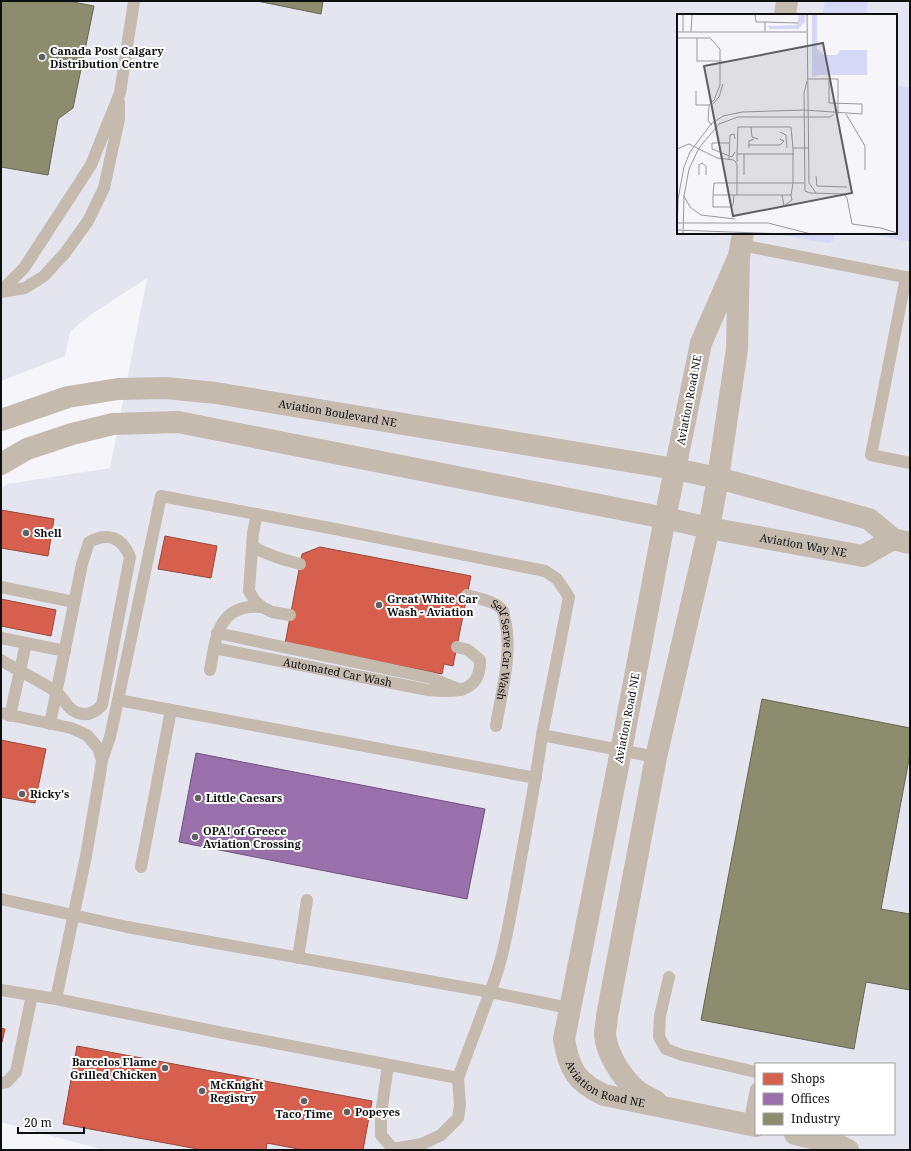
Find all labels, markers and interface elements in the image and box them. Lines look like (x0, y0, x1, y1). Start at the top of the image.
inset map (677, 14, 897, 234)
place label: Canada Post Calgary Distribution Centre (50, 43, 164, 71)
marker: Canada Post Calgary Distribution Centre (37, 52, 47, 62)
street label: Aviation Road NE (672, 353, 705, 446)
street label: Aviation Boulevard NE (278, 395, 398, 430)
place label: Shell (34, 525, 62, 540)
marker: Shell (21, 528, 31, 538)
street label: Aviation Way NE (759, 529, 848, 560)
place label: Great White Car Wash - Aviation (387, 591, 478, 619)
street label: Self Serve Car Wash (488, 595, 516, 702)
marker: Great White Car Wash - Aviation (374, 600, 384, 610)
street label: Automated Car Wash (282, 654, 394, 690)
street label: Aviation Road NE (610, 671, 643, 764)
place label: Ricky's (30, 786, 69, 801)
marker: Ricky's (17, 789, 27, 799)
place label: Little Caesars (206, 790, 282, 805)
marker: Little Caesars (193, 793, 203, 803)
place label: OPA! of Greece Aviation Crossing (203, 823, 302, 851)
marker: OPA! of Greece Aviation Crossing (190, 832, 200, 842)
place label: Barcelos Flame Grilled Chicken (70, 1054, 158, 1082)
street label: Aviation Road NE (563, 1058, 647, 1110)
marker: Barcelos Flame Grilled Chicken (160, 1063, 170, 1073)
legend (755, 1063, 895, 1135)
text: Shops (791, 1070, 825, 1087)
place label: McKnight Registry (210, 1077, 264, 1105)
marker: McKnight Registry (197, 1086, 207, 1096)
text: Offices (791, 1090, 830, 1107)
marker: Taco Time (299, 1096, 309, 1106)
place label: Popeyes (355, 1104, 400, 1119)
place label: Taco Time (275, 1106, 333, 1121)
marker: Popeyes (342, 1107, 352, 1117)
scale bar (18, 1109, 84, 1135)
text: Industry (791, 1110, 840, 1127)
text: 20 m (24, 1114, 52, 1131)

